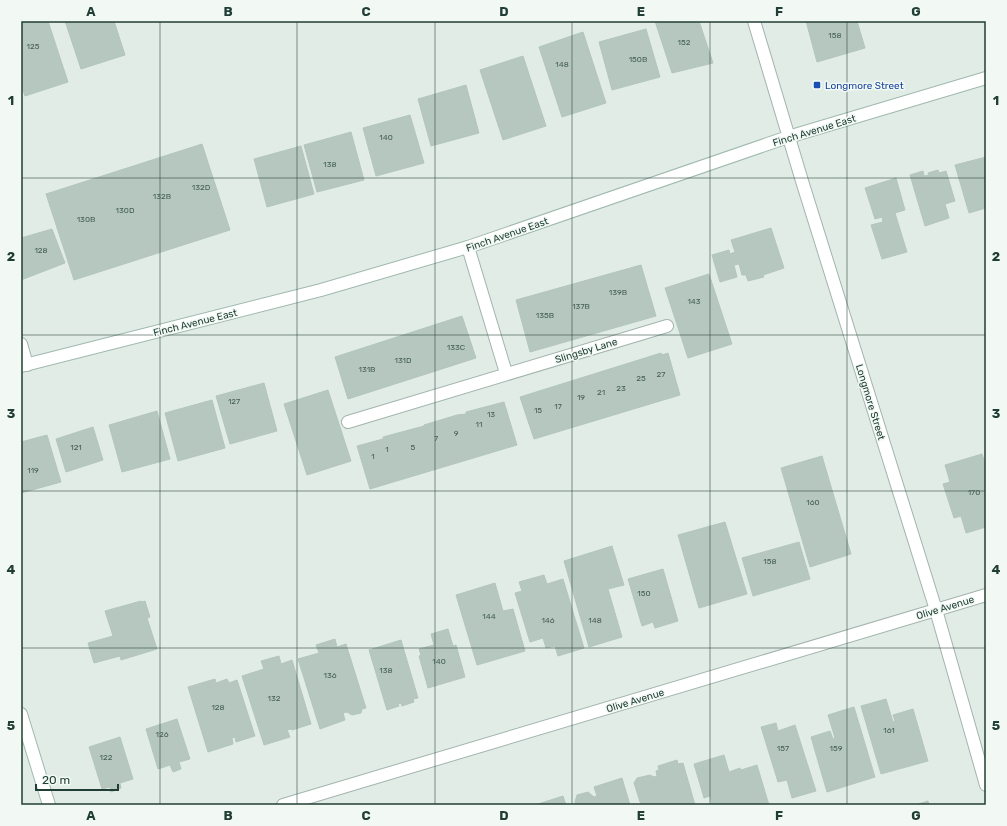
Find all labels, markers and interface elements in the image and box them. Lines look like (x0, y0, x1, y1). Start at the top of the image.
text: A (86, 4, 96, 19)
text: B (223, 4, 233, 19)
text: C (361, 4, 371, 19)
text: D (499, 4, 509, 19)
text: E (637, 4, 645, 19)
text: F (775, 4, 783, 19)
text: G (911, 4, 921, 19)
house number: 158 (828, 31, 842, 40)
house number: 152 (678, 38, 691, 47)
house number: 125 (27, 42, 40, 51)
house number: 150B (629, 55, 647, 64)
house number: 148 (555, 60, 569, 69)
marker: Longmore Street (812, 80, 822, 90)
place label: Longmore Street (825, 80, 904, 92)
text: 1 (8, 93, 14, 108)
text: 1 (993, 93, 999, 108)
street label: Finch Avenue East (771, 113, 857, 149)
house number: 140 (379, 133, 393, 142)
house number: 138 (323, 160, 337, 169)
house number: 132D (192, 183, 211, 192)
house number: 132B (153, 192, 171, 201)
house number: 130D (116, 206, 135, 215)
house number: 130B (77, 215, 95, 224)
street label: Finch Avenue East (465, 215, 550, 255)
house number: 128 (34, 246, 48, 255)
text: 2 (7, 249, 15, 264)
text: 2 (992, 249, 1000, 264)
house number: 139B (609, 288, 627, 297)
house number: 143 (687, 297, 701, 306)
house number: 137B (572, 302, 590, 311)
street label: Finch Avenue East (152, 307, 239, 339)
house number: 135B (536, 311, 554, 320)
street label: Slingsby Lane (554, 336, 619, 366)
house number: 133C (447, 343, 465, 352)
house number: 131D (394, 356, 412, 365)
street label: Longmore Street (853, 363, 887, 442)
house number: 131B (359, 365, 375, 374)
house number: 27 (657, 370, 665, 379)
house number: 25 (636, 374, 646, 383)
house number: 23 (616, 384, 626, 393)
house number: 21 (597, 388, 605, 397)
house number: 19 (577, 393, 585, 402)
house number: 127 (228, 397, 240, 406)
house number: 17 (554, 402, 562, 411)
text: 3 (7, 406, 16, 421)
house number: 15 (534, 406, 542, 415)
text: 3 (992, 406, 1001, 421)
house number: 13 (487, 410, 495, 419)
house number: 11 (476, 420, 482, 429)
house number: 9 (454, 429, 459, 438)
house number: 7 (434, 434, 438, 443)
house number: 121 (70, 443, 82, 452)
house number: 5 (411, 443, 416, 452)
house number: 1 (385, 445, 389, 454)
house number: 1 (371, 452, 375, 461)
house number: 119 (27, 466, 39, 475)
house number: 170 (968, 488, 980, 497)
house number: 160 (806, 498, 820, 507)
house number: 158 (763, 557, 777, 566)
text: 4 (7, 562, 16, 577)
text: 4 (992, 562, 1001, 577)
house number: 150 (637, 589, 651, 598)
street label: Olive Avenue (915, 593, 976, 622)
house number: 144 (482, 612, 496, 621)
house number: 146 (541, 616, 555, 625)
house number: 148 (588, 616, 602, 625)
house number: 140 (432, 657, 446, 666)
house number: 138 (379, 666, 393, 675)
house number: 136 (323, 671, 337, 680)
street label: Olive Avenue (605, 686, 666, 715)
house number: 132 (268, 694, 281, 703)
house number: 128 (211, 703, 225, 712)
text: 5 (7, 718, 15, 733)
text: 5 (992, 718, 1000, 733)
house number: 161 (883, 726, 895, 735)
house number: 126 (156, 730, 169, 739)
house number: 157 (777, 744, 789, 753)
house number: 159 (830, 744, 843, 753)
house number: 122 (100, 753, 113, 762)
scale bar (36, 766, 118, 792)
text: 20 m (42, 773, 70, 787)
text: A (86, 808, 96, 823)
text: B (223, 808, 233, 823)
text: C (361, 808, 371, 823)
text: D (499, 808, 509, 823)
text: E (637, 808, 645, 823)
text: F (775, 808, 783, 823)
text: G (911, 808, 921, 823)

